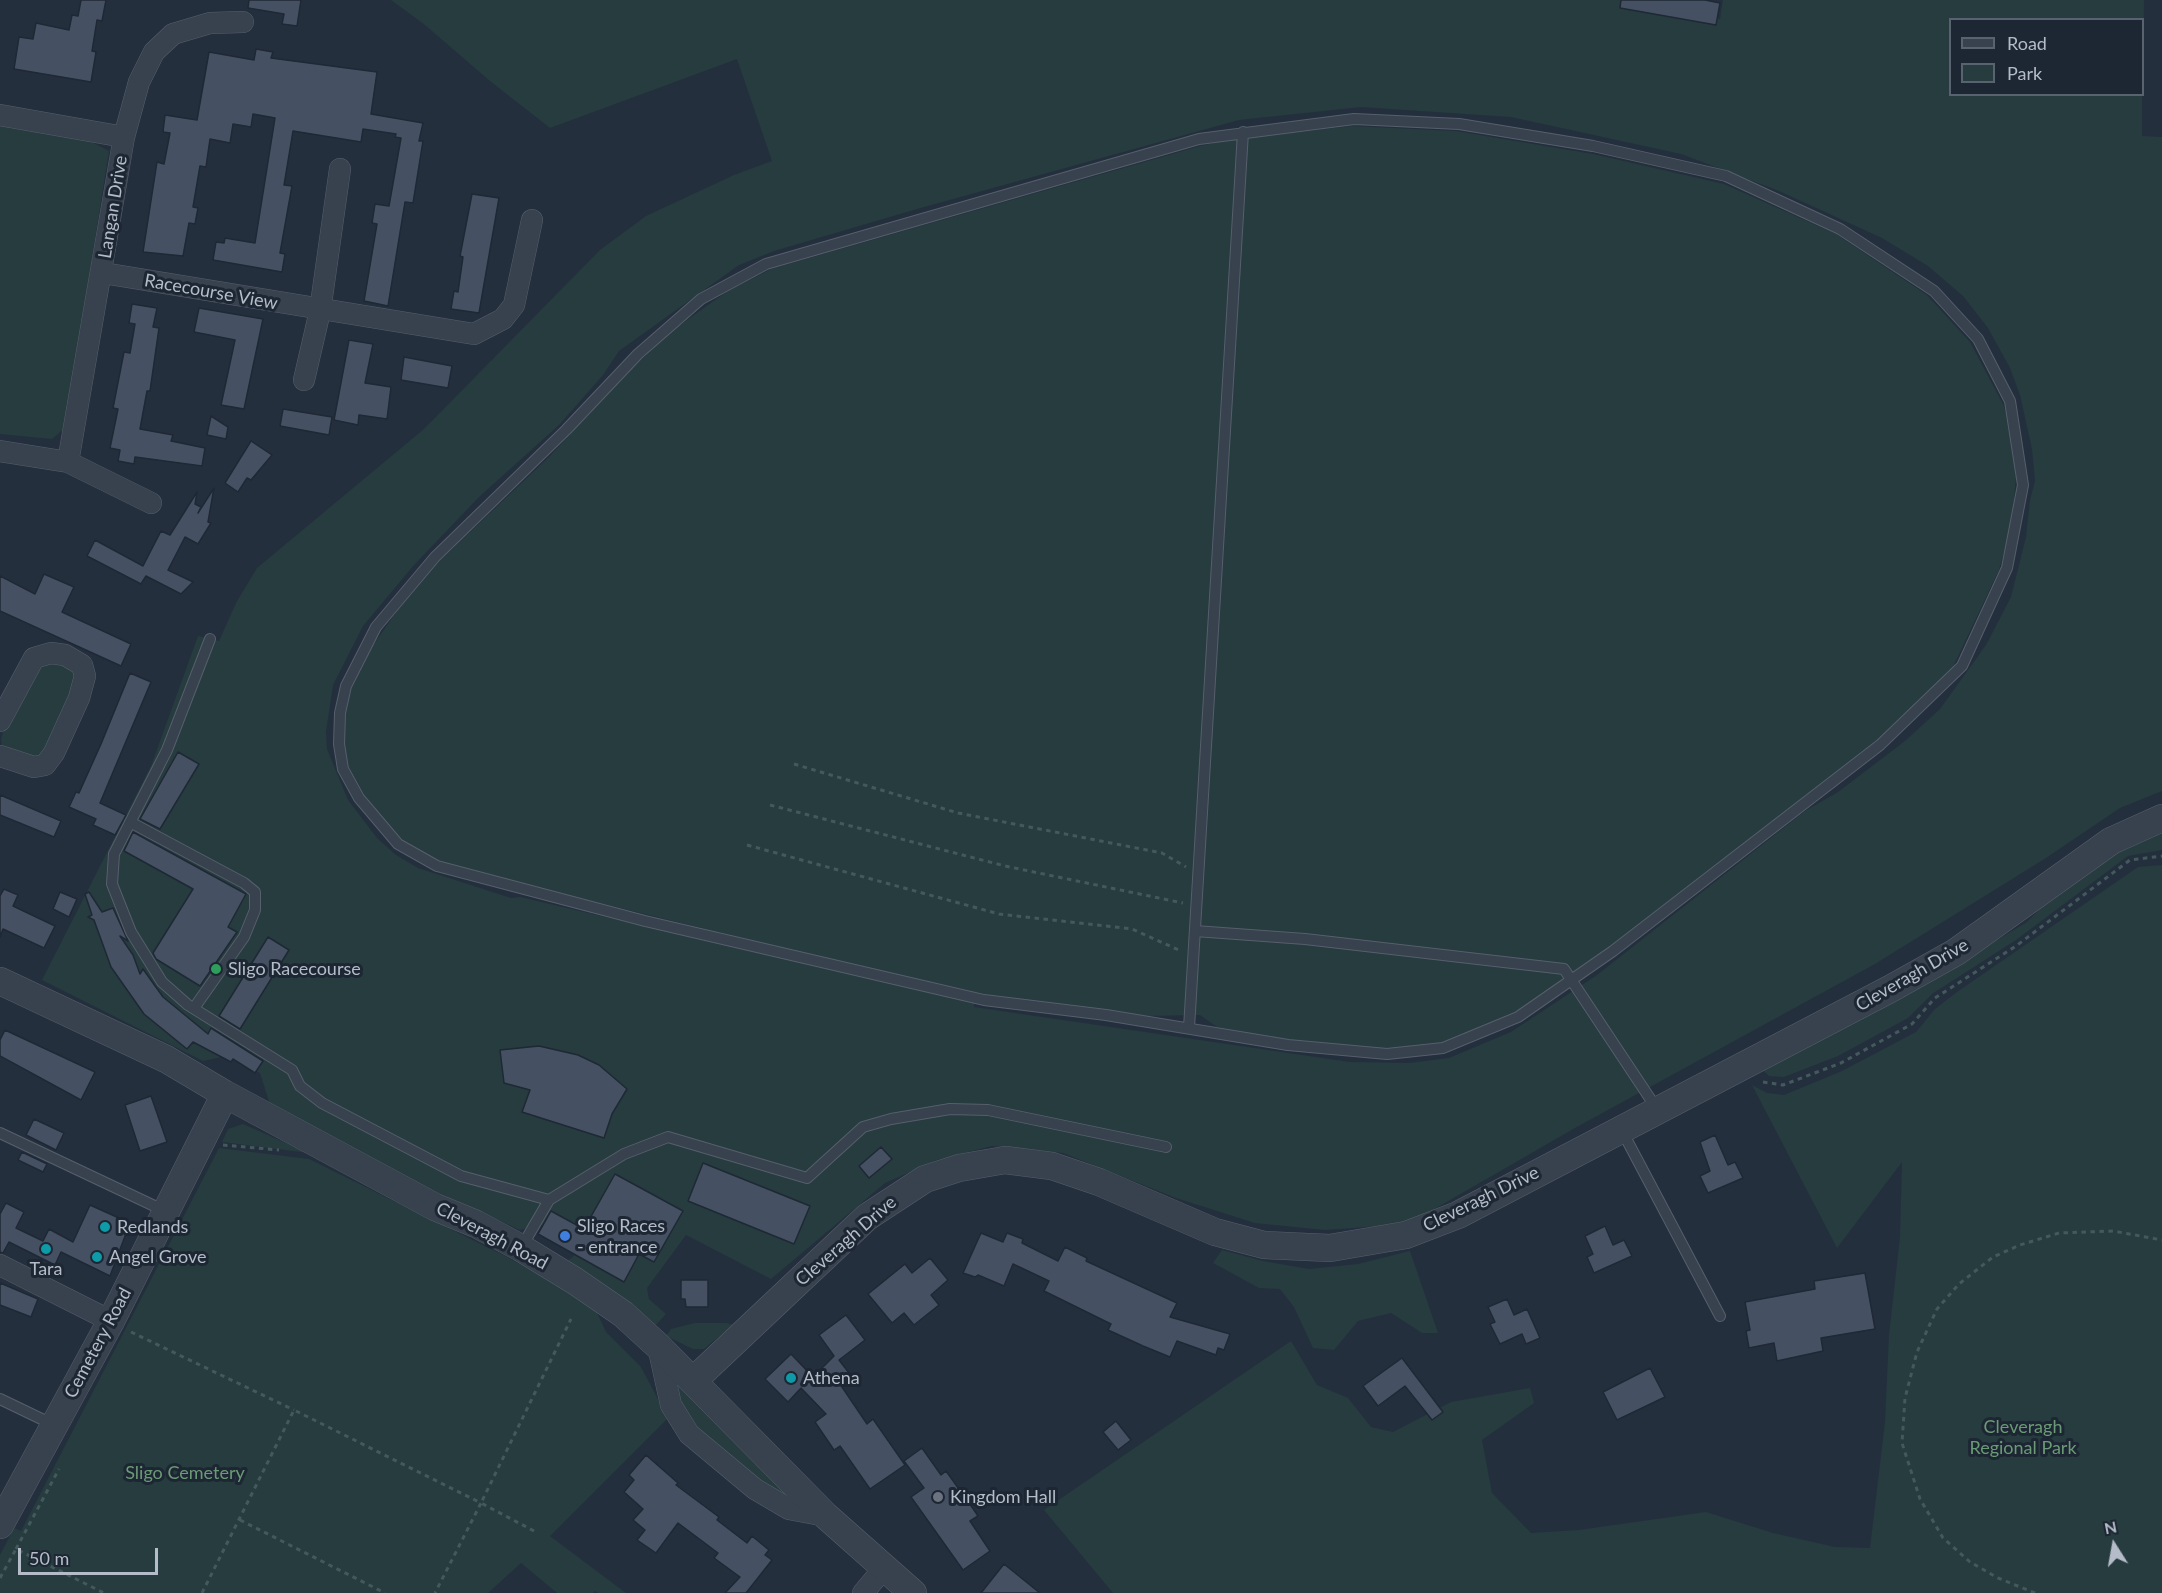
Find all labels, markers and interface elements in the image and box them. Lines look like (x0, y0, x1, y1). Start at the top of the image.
legend (1949, 18, 2144, 96)
text: Road (2007, 32, 2047, 54)
text: Park (2007, 62, 2042, 84)
street label: Langan Drive (94, 154, 132, 260)
street label: Racecourse View (143, 270, 279, 314)
street label: Cleveragh Drive (1852, 934, 1972, 1016)
place label: Sligo Racecourse (228, 958, 361, 980)
marker: Sligo Racecourse (209, 962, 223, 976)
street label: Cleveragh Drive (1419, 1162, 1543, 1236)
street label: Cleveragh Drive (791, 1191, 901, 1291)
street label: Cleveragh Road (432, 1197, 552, 1275)
place label: Sligo Races - entrance (577, 1215, 665, 1258)
place label: Redlands (117, 1216, 188, 1238)
marker: Redlands (98, 1220, 112, 1234)
marker: Sligo Races - entrance (558, 1229, 572, 1243)
marker: Tara (39, 1242, 53, 1256)
place label: Angel Grove (109, 1246, 206, 1268)
marker: Angel Grove (90, 1250, 104, 1264)
place label: Tara (30, 1258, 62, 1280)
street label: Cemetery Road (60, 1284, 136, 1402)
place label: Athena (803, 1367, 860, 1389)
marker: Athena (784, 1371, 798, 1385)
park label: Cleveragh Regional Park (1969, 1416, 2077, 1458)
park label: Sligo Cemetery (125, 1462, 245, 1484)
place label: Kingdom Hall (950, 1486, 1056, 1508)
marker: Kingdom Hall (931, 1490, 945, 1504)
north arrow (2084, 1515, 2144, 1575)
text: N (2103, 1516, 2118, 1537)
scale bar (21, 1536, 160, 1574)
text: 50 m (29, 1547, 69, 1569)

